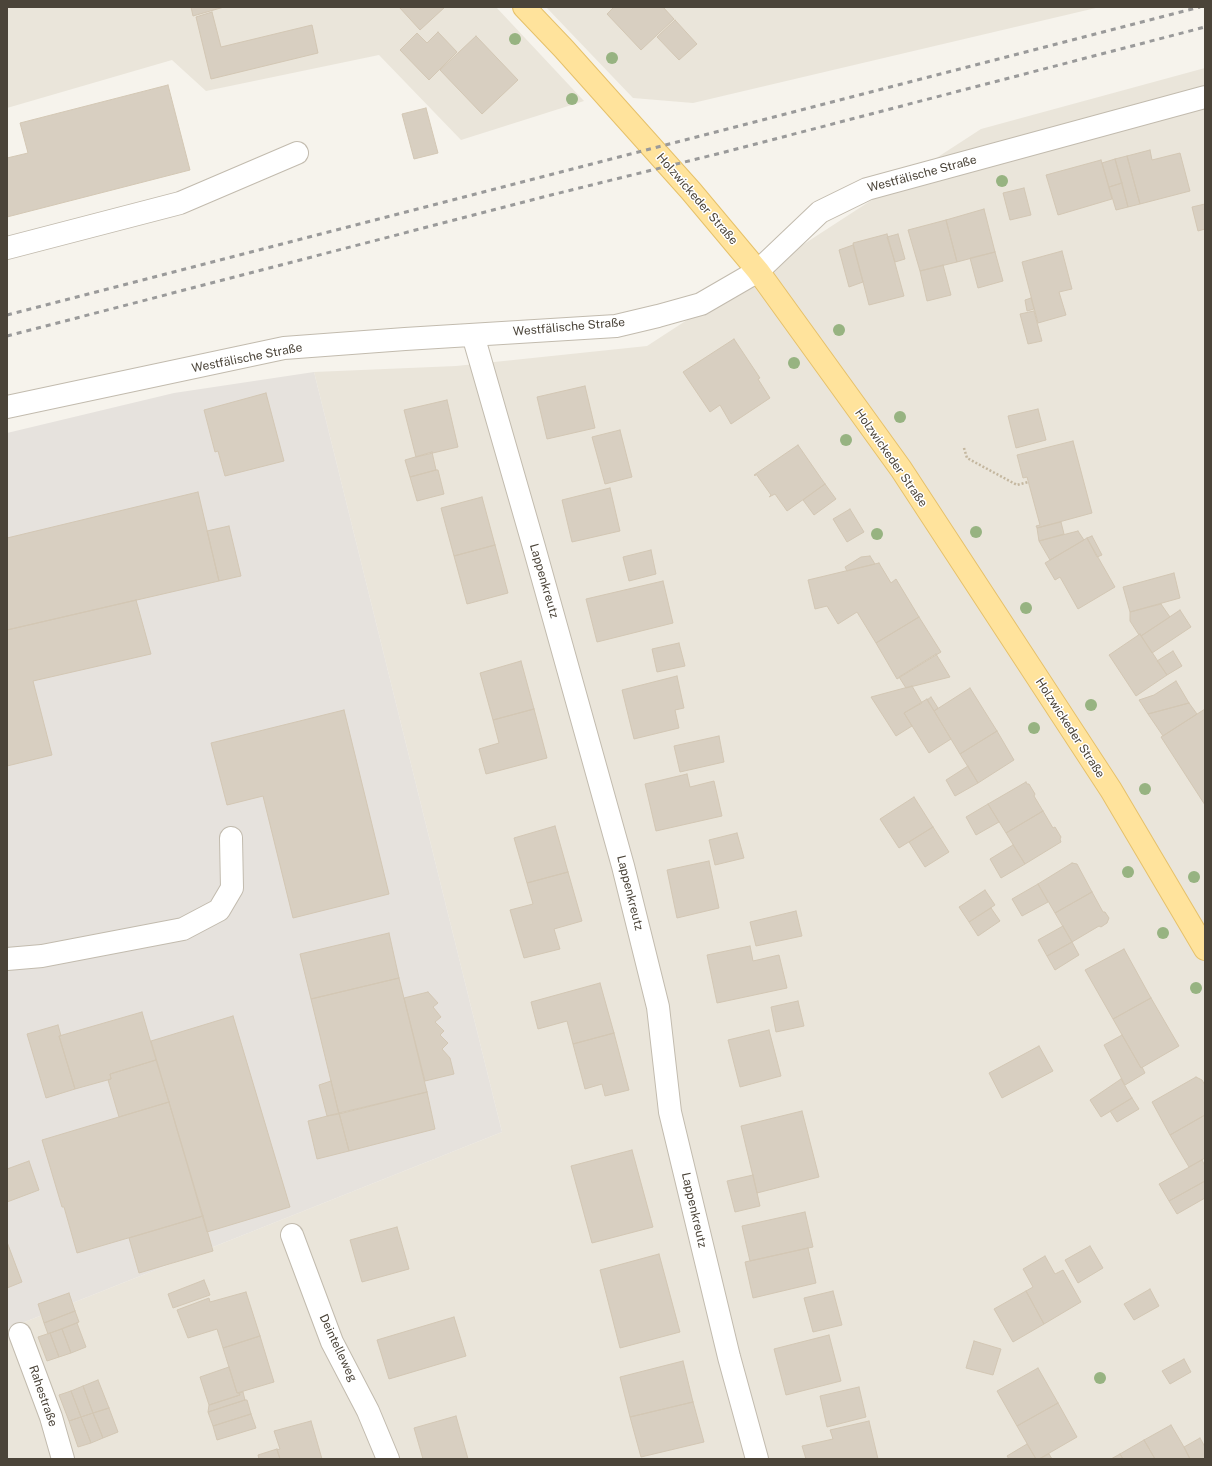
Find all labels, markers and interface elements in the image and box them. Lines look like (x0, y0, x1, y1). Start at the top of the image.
street label: Holzwickeder Straße (653, 150, 741, 248)
street label: Westfälische Straße (866, 153, 978, 195)
street label: Westfälische Straße (512, 315, 626, 339)
street label: Westfälische Straße (190, 340, 304, 376)
street label: Holzwickeder Straße (852, 406, 930, 510)
street label: Lappenkreutz (526, 542, 562, 620)
street label: Holzwickeder Straße (1032, 675, 1108, 781)
street label: Lappenkreutz (614, 854, 646, 932)
street label: Lappenkreutz (678, 1171, 710, 1249)
street label: Deintelleweg (316, 1312, 360, 1384)
street label: Rahestraße (26, 1363, 60, 1429)

